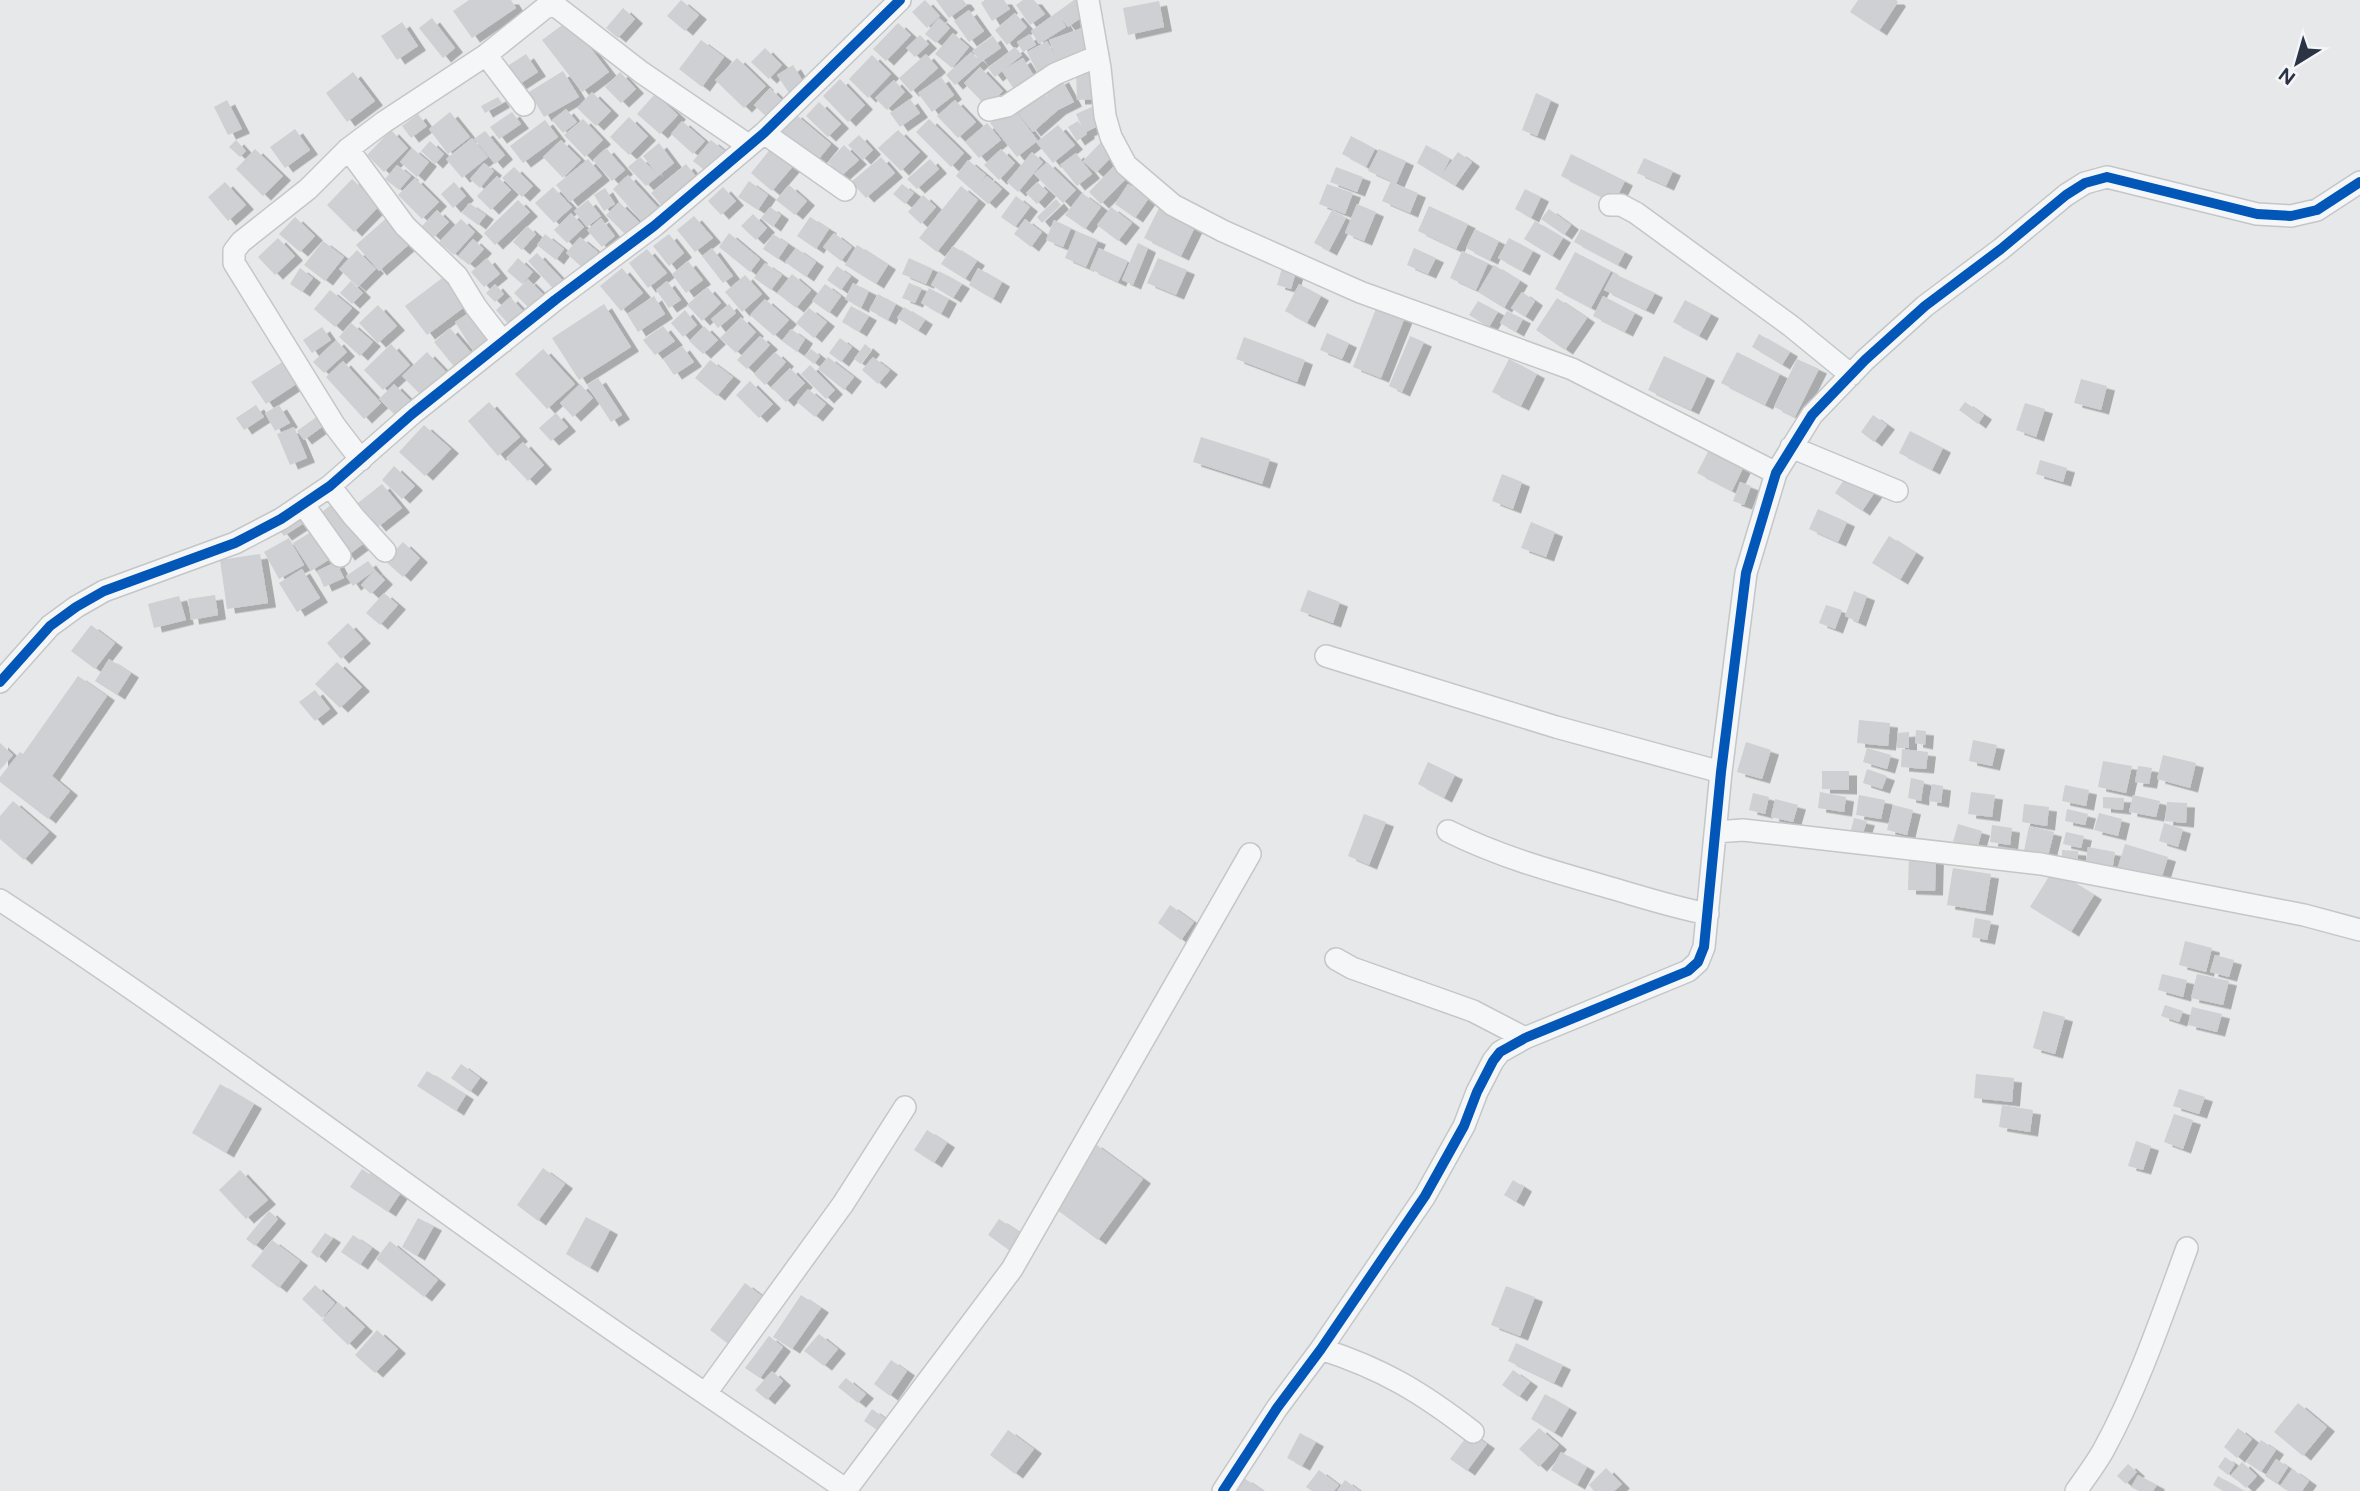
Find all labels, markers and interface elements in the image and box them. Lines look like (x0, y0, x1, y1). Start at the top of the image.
north arrow (2262, 28, 2332, 98)
text: N (2274, 63, 2300, 90)

